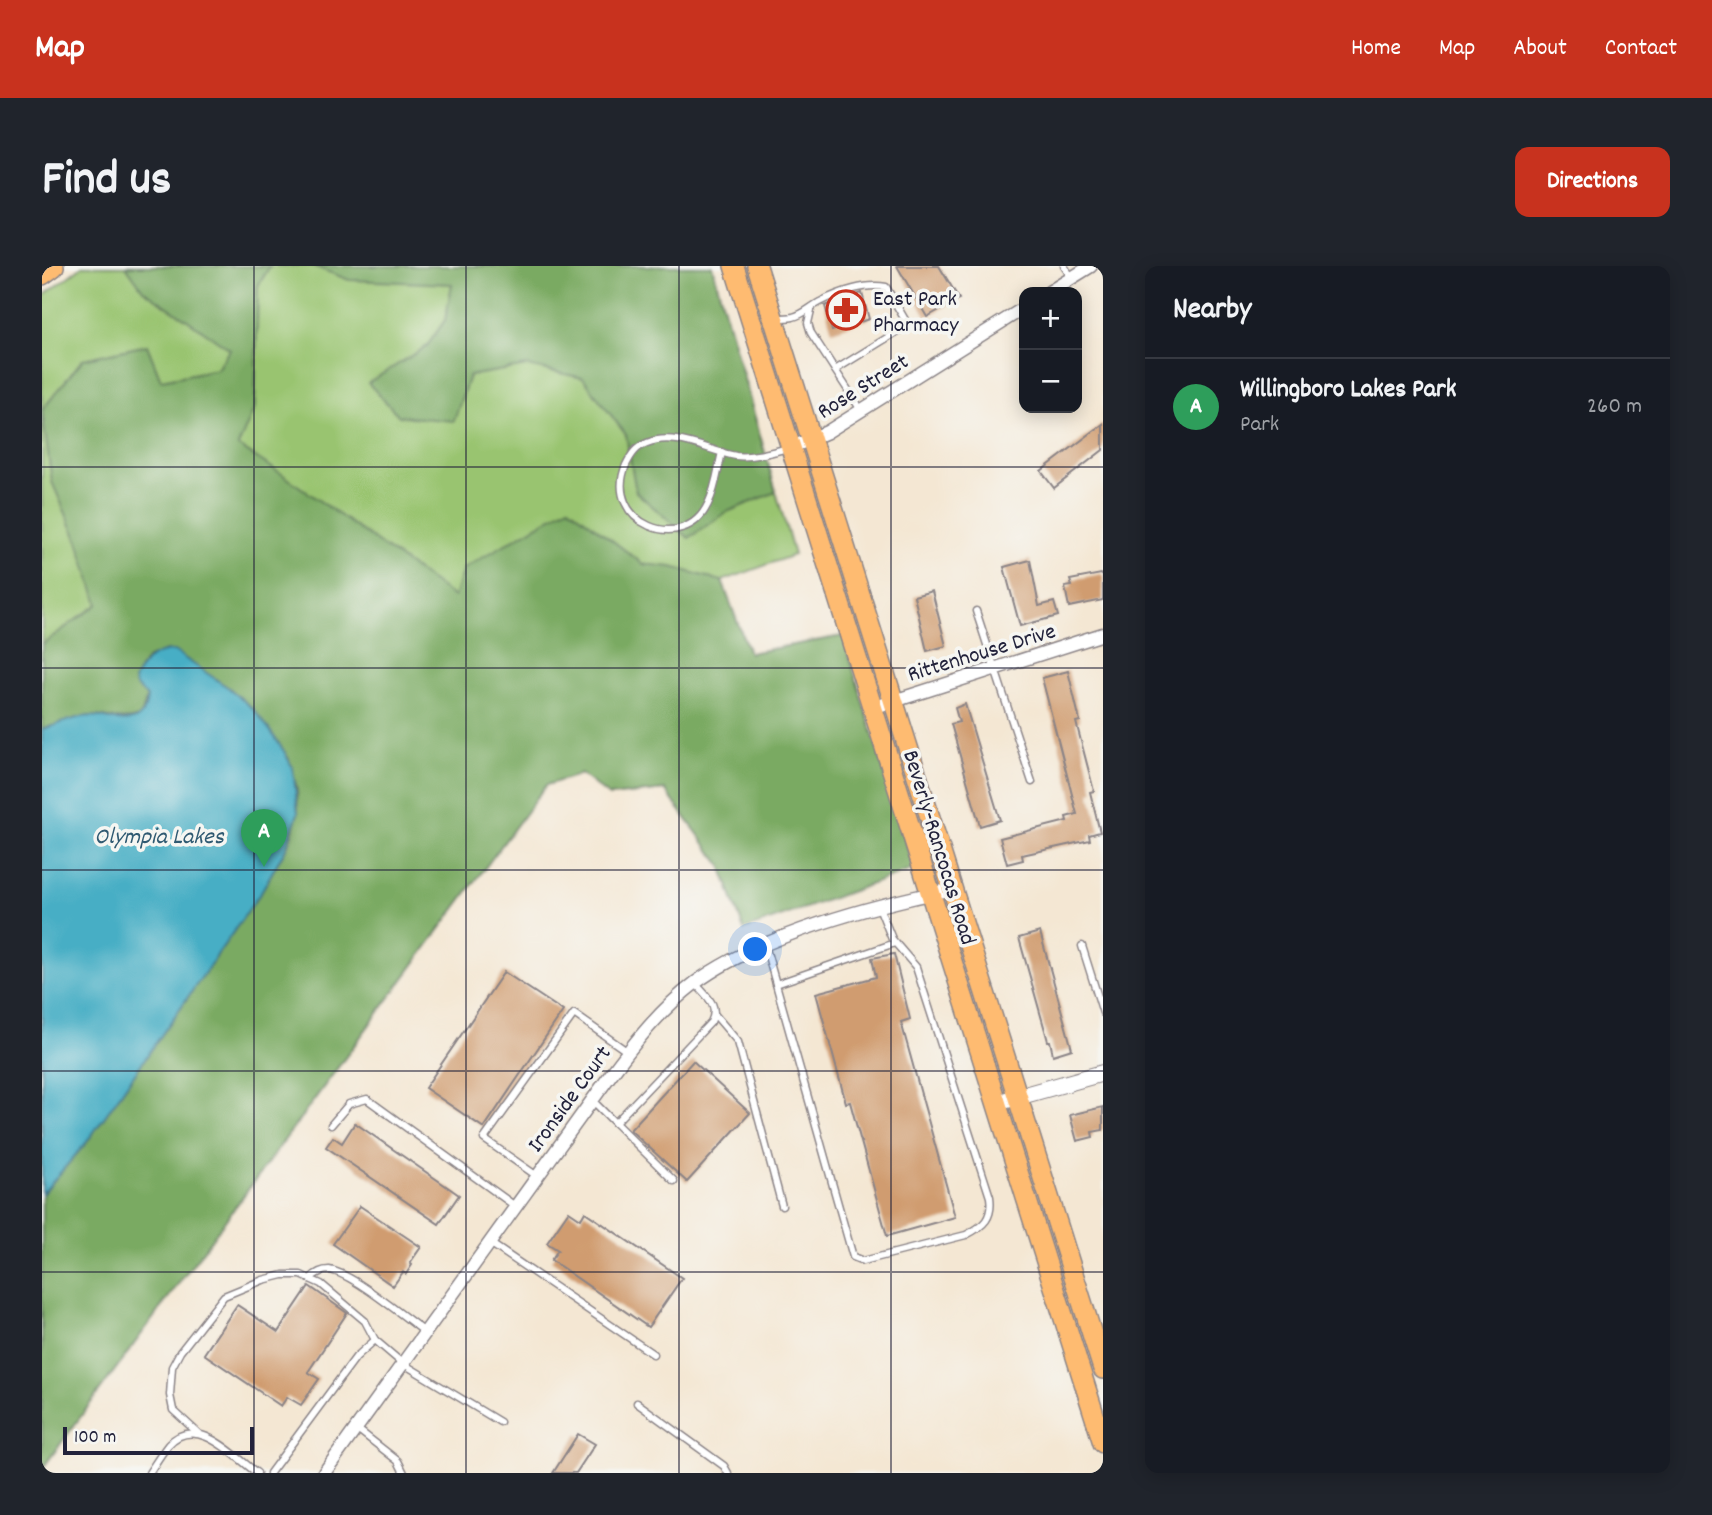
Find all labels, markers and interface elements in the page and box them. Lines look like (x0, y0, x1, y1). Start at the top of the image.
text: Map (35, 26, 85, 73)
text: Home (1351, 32, 1401, 66)
text: Map (1439, 32, 1475, 66)
text: About (1513, 32, 1567, 66)
text: Contact (1605, 32, 1677, 66)
text: Find us (42, 147, 171, 217)
button: Directions (1515, 147, 1670, 217)
place label: East Park Pharmacy (873, 284, 959, 343)
map controls (1019, 287, 1082, 413)
button: + (1019, 287, 1082, 350)
pharmacy icon: East Park Pharmacy (825, 289, 867, 331)
text: Nearby (1173, 290, 1251, 333)
street label: Rose Street (812, 347, 916, 429)
button: − (1019, 350, 1082, 413)
text: Willingboro Lakes Park (1240, 372, 1456, 409)
text: A (1190, 391, 1202, 424)
text: 260 m (1587, 391, 1642, 424)
text: Park (1240, 409, 1279, 442)
street label: Rittenhouse Drive (904, 616, 1060, 693)
street label: Beverly-Rancocas Road (892, 747, 983, 949)
pin: A (241, 809, 287, 867)
water label: Olympia Lakes (94, 821, 225, 855)
your location (738, 932, 772, 966)
street label: Ironside Court (521, 1040, 621, 1160)
scale bar (63, 1424, 254, 1456)
text: 100 m (74, 1425, 116, 1452)

